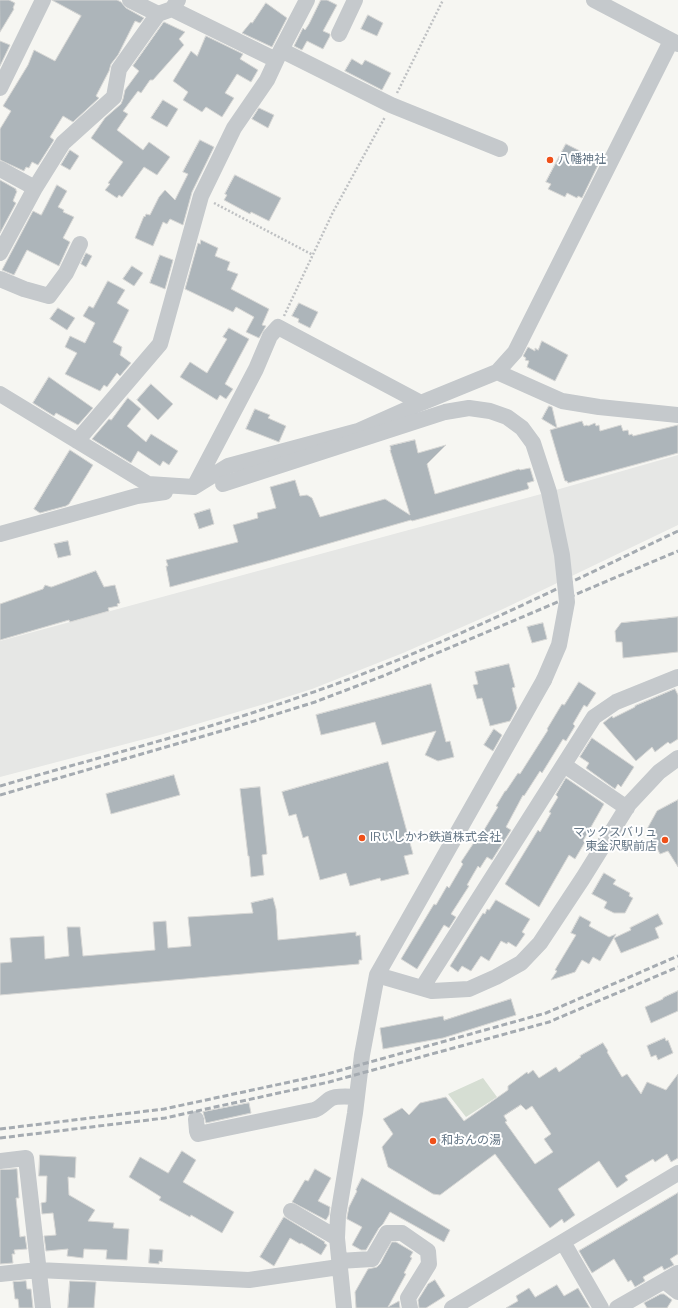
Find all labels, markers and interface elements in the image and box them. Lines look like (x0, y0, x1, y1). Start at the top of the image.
place label: 八幡神社 (558, 153, 606, 167)
marker: 八幡神社 (545, 155, 555, 165)
place label: マックスバリュ 東金沢駅前店 (573, 826, 657, 854)
place label: IRいしかわ鉄道株式会社 (370, 831, 501, 845)
marker: IRいしかわ鉄道株式会社 (357, 833, 367, 843)
marker: マックスバリュ 東金沢駅前店 (660, 835, 670, 845)
place label: 和おんの湯 (441, 1134, 501, 1148)
marker: 和おんの湯 (428, 1136, 438, 1146)

